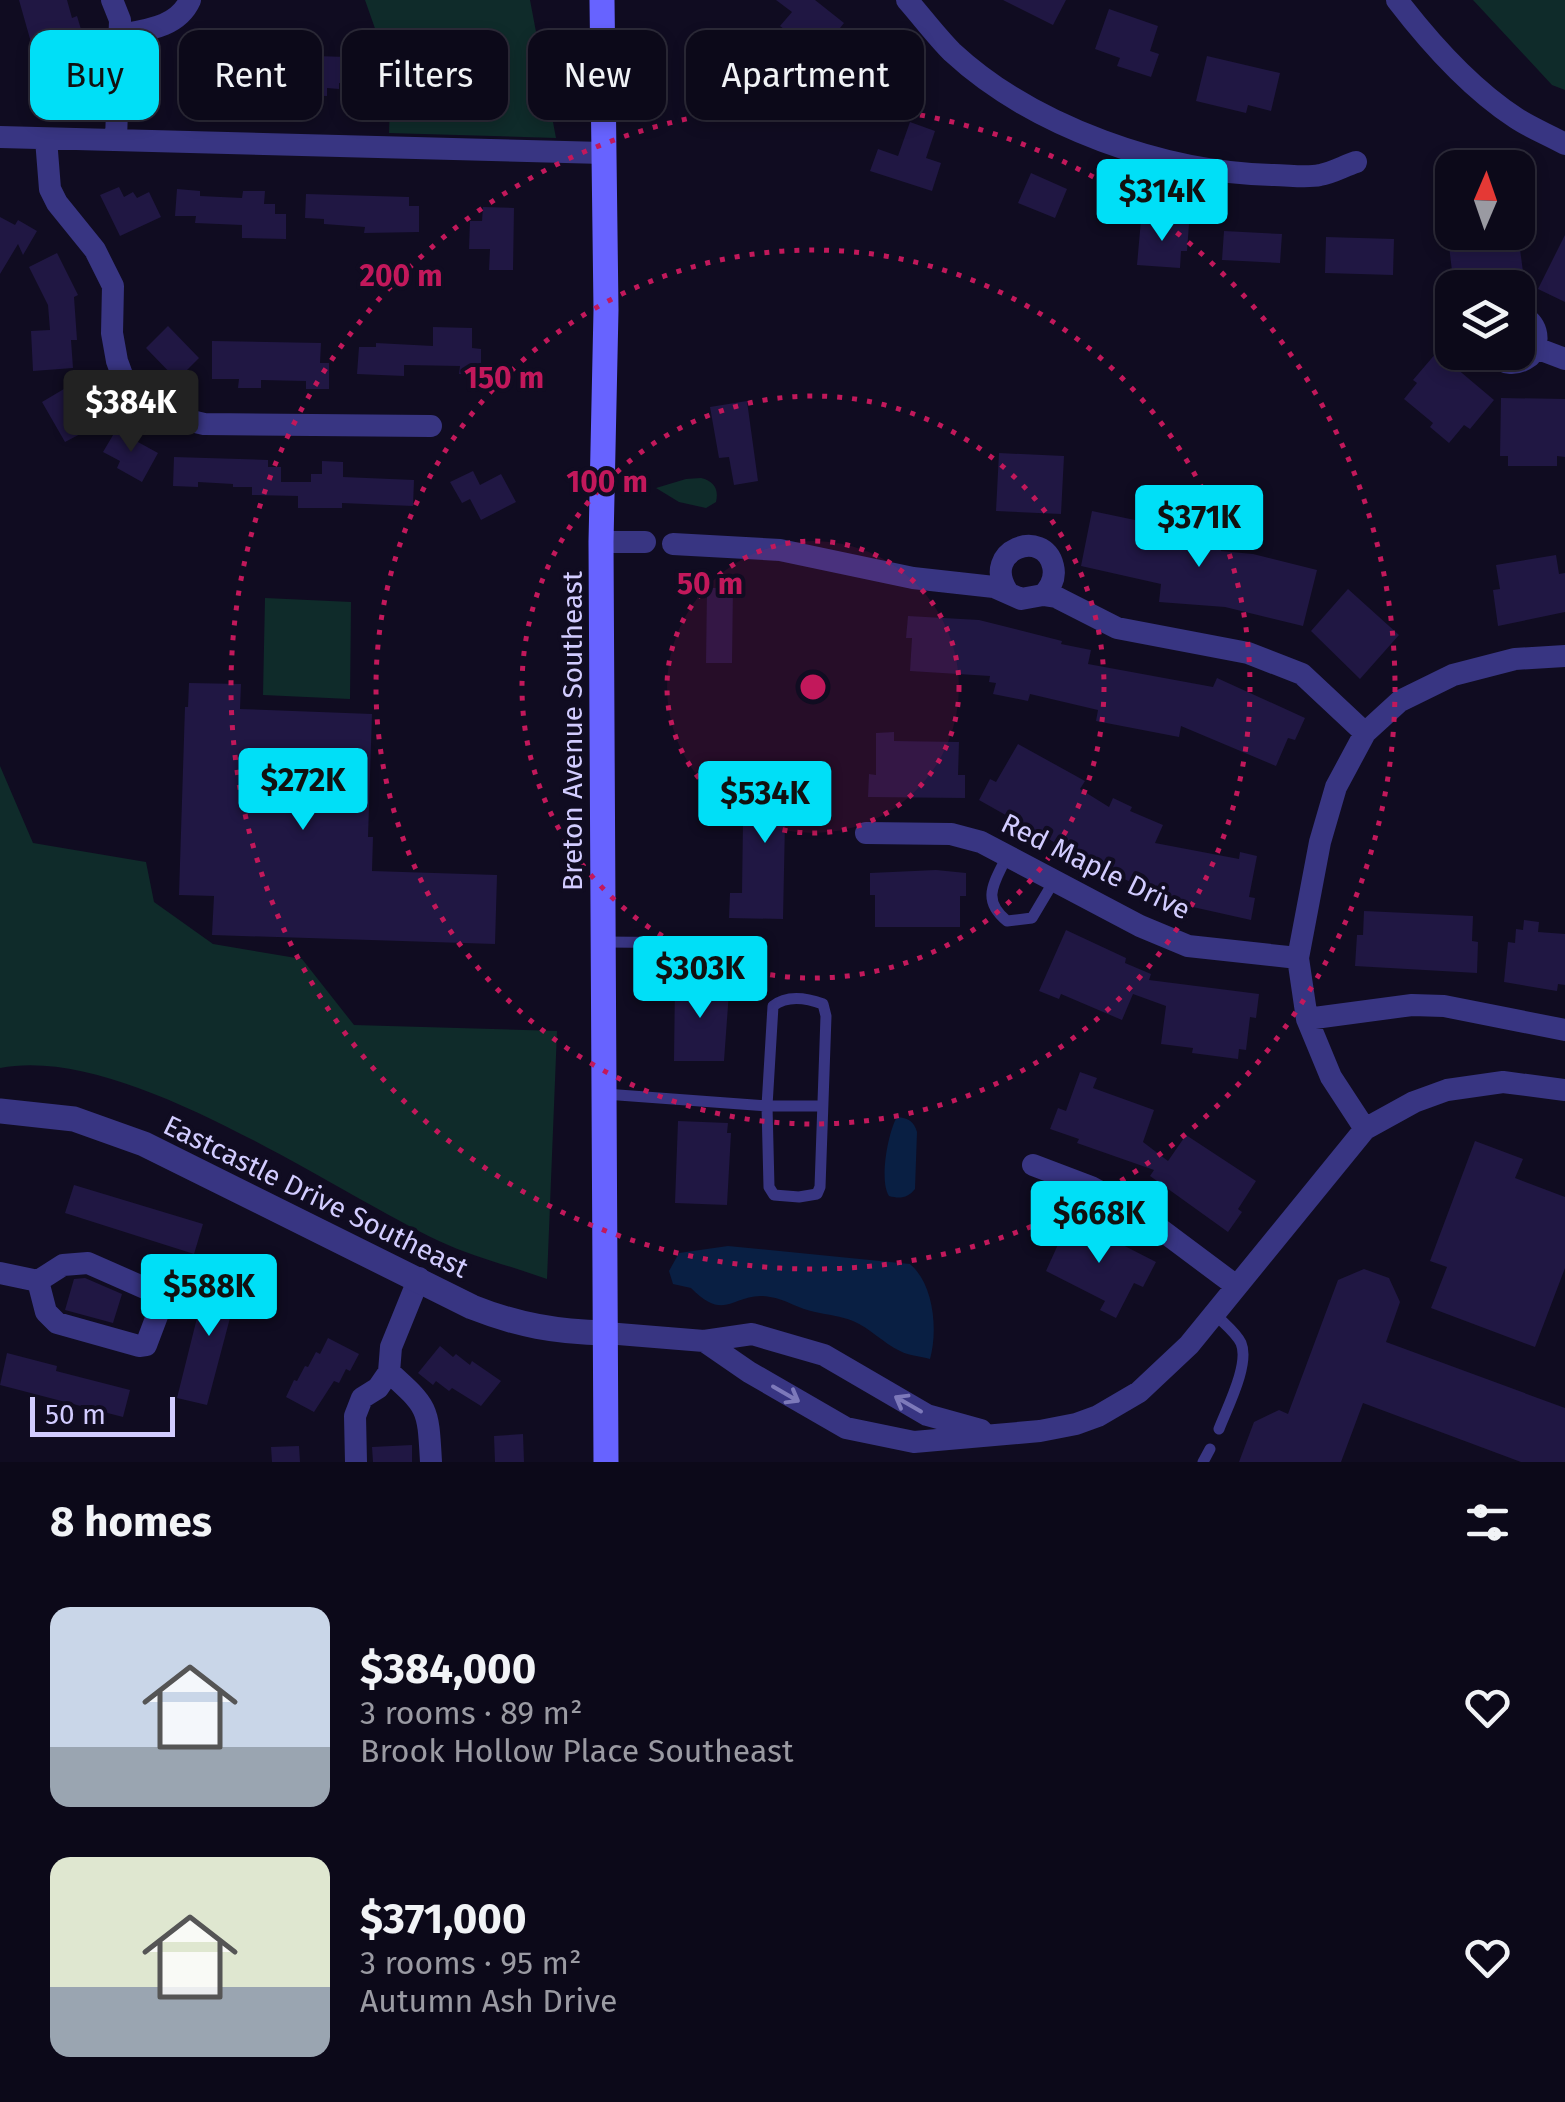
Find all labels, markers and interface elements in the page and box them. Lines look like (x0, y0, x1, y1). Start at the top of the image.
chip: Buy (30, 30, 159, 120)
chip: Rent (179, 30, 322, 120)
chip: Filters (342, 30, 508, 120)
chip: New (528, 30, 666, 120)
chip: Apartment (686, 30, 924, 120)
north arrow (1435, 150, 1535, 250)
map controls (1435, 150, 1535, 370)
pin: $314K (1092, 159, 1232, 244)
text: $314K (1119, 172, 1205, 210)
text: 200 m (359, 258, 443, 294)
button: layers (1435, 270, 1535, 370)
text: 150 m (464, 360, 544, 396)
pin: $384K (61, 370, 201, 455)
text: $384K (85, 383, 177, 421)
text: 100 m (566, 464, 648, 500)
pin: $371K (1129, 485, 1269, 570)
text: $371K (1157, 498, 1241, 536)
text: 50 m (677, 566, 743, 602)
street label: Breton Avenue Southeast (556, 570, 589, 891)
centre of rings (795, 669, 831, 705)
pin: $272K (233, 748, 373, 833)
text: $272K (261, 761, 345, 799)
pin: $534K (695, 761, 835, 846)
text: $534K (720, 774, 810, 812)
street label: Red Maple Drive (996, 806, 1196, 926)
pin: $303K (630, 936, 770, 1021)
text: $303K (655, 949, 745, 987)
street label: Eastcastle Drive Southeast (158, 1108, 474, 1285)
pin: $668K (1029, 1181, 1169, 1266)
text: $668K (1053, 1194, 1145, 1232)
pin: $588K (139, 1254, 279, 1339)
text: $588K (163, 1267, 255, 1305)
one-way arrow (771, 1384, 800, 1404)
scale bar (30, 1392, 175, 1436)
one-way arrow (894, 1394, 923, 1414)
text: 50 m (45, 1398, 106, 1431)
icon: filters (1460, 1495, 1515, 1550)
text: 8 homes (50, 1497, 212, 1547)
text: $384,000 (360, 1644, 536, 1694)
icon: home (130, 1647, 250, 1767)
icon: heart (1460, 1680, 1515, 1735)
text: 3 rooms · 89 m² (360, 1694, 583, 1732)
text: Brook Hollow Place Southeast (360, 1732, 793, 1770)
text: $371,000 (360, 1894, 527, 1944)
icon: home (130, 1897, 250, 2017)
icon: heart (1460, 1930, 1515, 1985)
text: 3 rooms · 95 m² (360, 1944, 582, 1982)
text: Autumn Ash Drive (360, 1982, 617, 2020)

